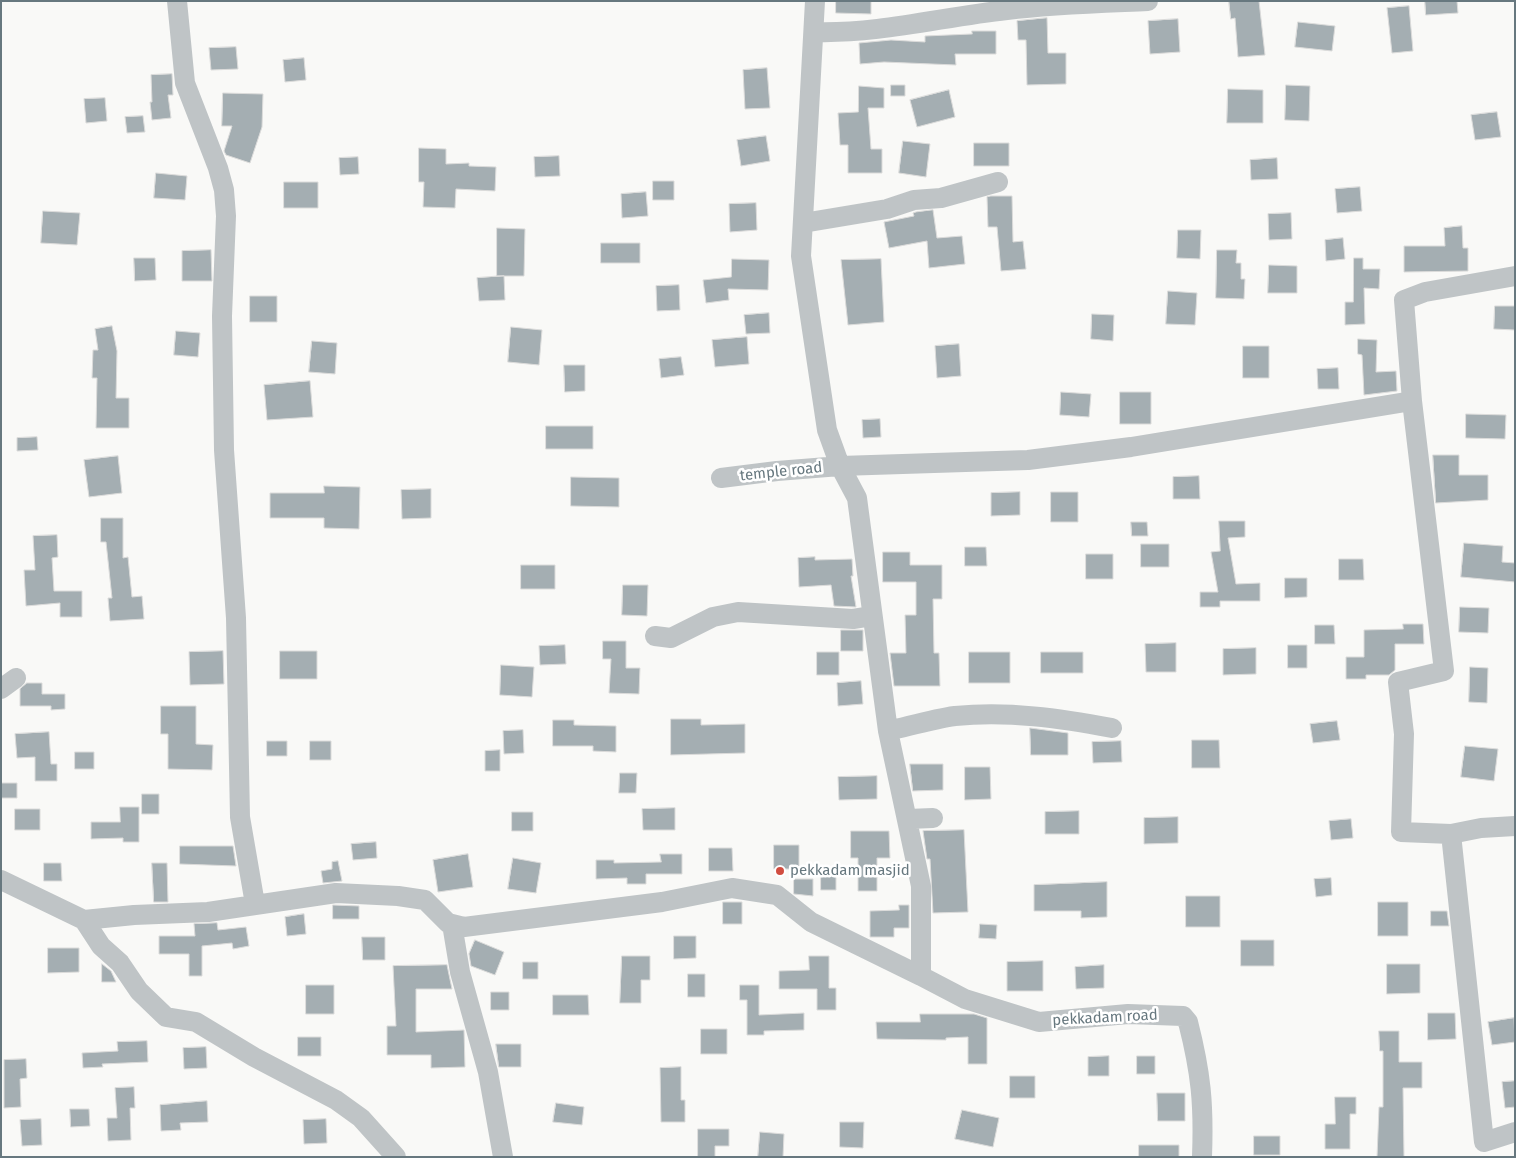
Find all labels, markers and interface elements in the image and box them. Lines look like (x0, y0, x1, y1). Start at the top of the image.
street label: temple road (739, 459, 823, 485)
place label: pekkadam masjid (790, 862, 910, 880)
marker: pekkadam masjid (774, 865, 786, 877)
street label: pekkadam road (1052, 1006, 1158, 1030)

